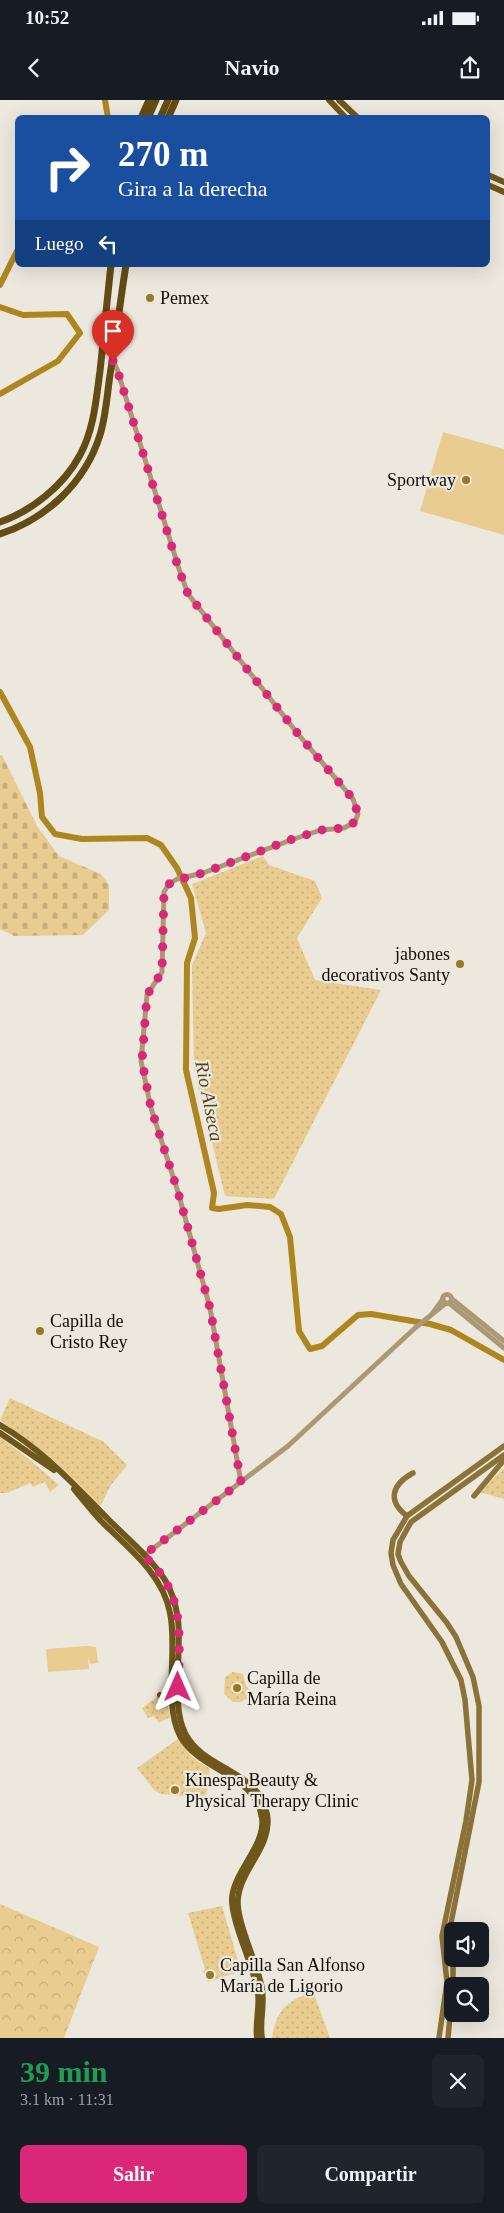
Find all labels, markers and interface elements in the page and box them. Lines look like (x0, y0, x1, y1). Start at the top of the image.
text: 10:52 (25, 7, 69, 28)
icon: back (20, 54, 48, 82)
icon: share (456, 54, 484, 82)
text: Navio (225, 55, 280, 80)
icon: right (35, 135, 100, 200)
text: 270 m (118, 135, 208, 174)
text: Gira a la derecha (118, 176, 268, 201)
icon: left (94, 230, 122, 258)
text: Luego (35, 233, 84, 254)
place label: Pemex (160, 288, 209, 308)
marker: Pemex (144, 292, 156, 304)
pin (92, 310, 134, 361)
icon: arrive (99, 317, 127, 345)
place label: Sportway (387, 470, 456, 490)
marker: Sportway (460, 474, 472, 486)
place label: jabones decorativos Santy (322, 944, 450, 985)
marker: jabones decorativos Santy (454, 958, 466, 970)
water label: Rio Alseca (191, 1058, 228, 1143)
place label: Capilla de Cristo Rey (50, 1311, 128, 1352)
marker: Capilla de Cristo Rey (34, 1325, 46, 1337)
position arrow (151, 1660, 203, 1712)
place label: Capilla de María Reina (247, 1668, 336, 1709)
marker: Capilla de María Reina (231, 1682, 243, 1694)
place label: Kinespa Beauty & Physical Therapy Clinic (185, 1770, 359, 1811)
marker: Kinespa Beauty & Physical Therapy Clinic (169, 1784, 181, 1796)
map controls (444, 1922, 489, 2022)
button: sound (444, 1922, 489, 1967)
place label: Capilla San Alfonso María de Ligorio (220, 1955, 365, 1996)
marker: Capilla San Alfonso María de Ligorio (204, 1969, 216, 1981)
button: search (444, 1977, 489, 2022)
text: 39 min (20, 2055, 108, 2088)
button: close (432, 2055, 484, 2107)
text: 3.1 km · 11:31 (20, 2091, 114, 2108)
button: Salir (20, 2145, 247, 2203)
button: Compartir (257, 2145, 484, 2203)

